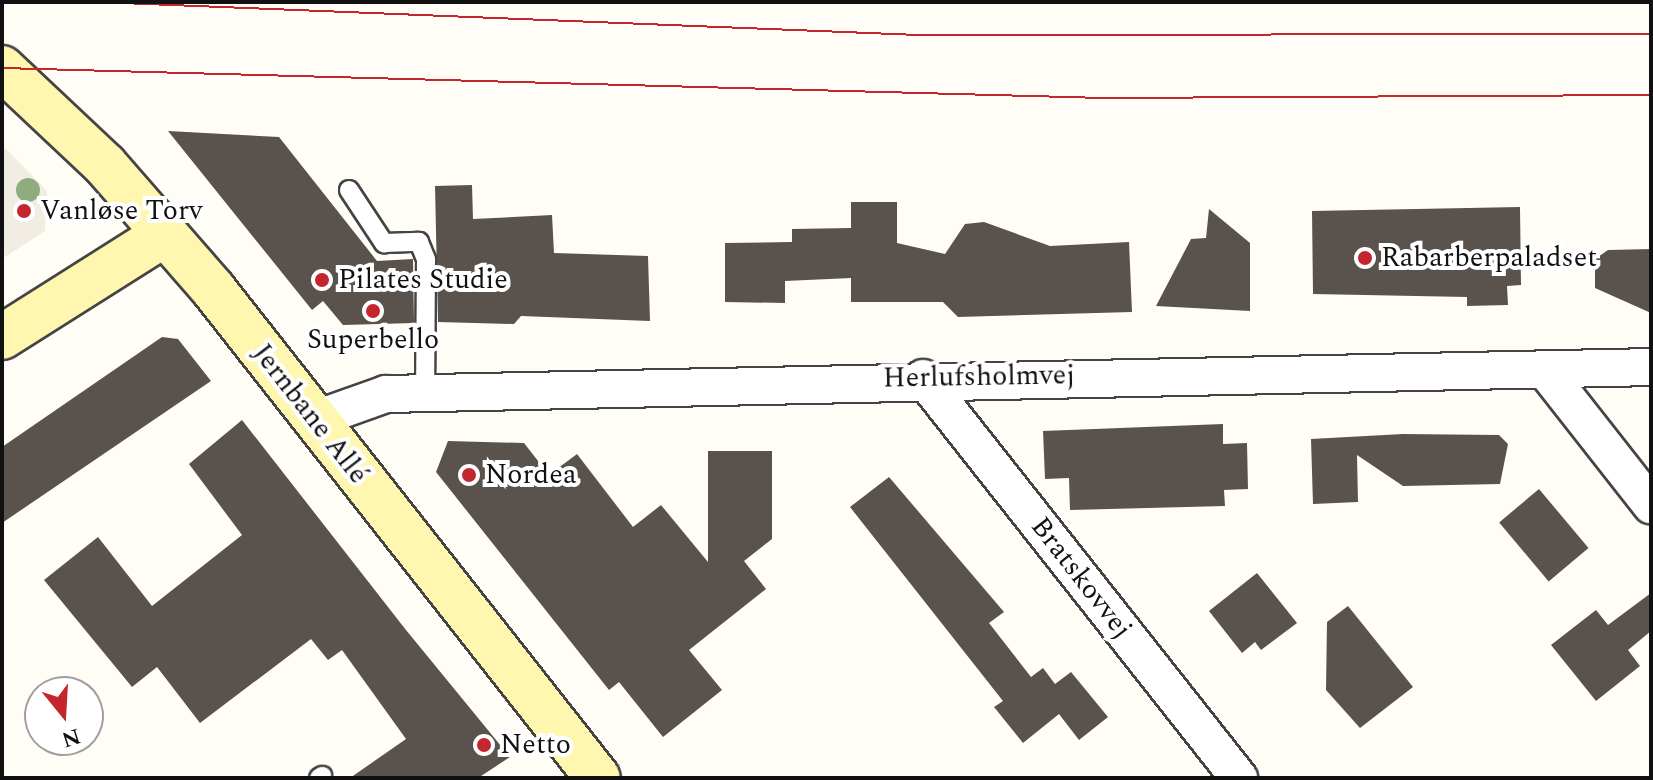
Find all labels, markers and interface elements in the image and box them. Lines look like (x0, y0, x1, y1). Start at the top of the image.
place label: Vanløse Torv (40, 194, 202, 228)
marker: Vanløse Torv (15, 202, 33, 220)
place label: Rabarberpaladset (1381, 241, 1597, 275)
marker: Rabarberpaladset (1356, 249, 1374, 267)
place label: Pilates Studie (338, 263, 508, 297)
marker: Pilates Studie (313, 271, 331, 289)
marker: Superbello (364, 302, 382, 320)
place label: Superbello (307, 323, 439, 357)
street label: Jernbane Allé (245, 337, 375, 491)
street label: Herlufsholmvej (883, 359, 1075, 395)
place label: Nordea (485, 458, 577, 492)
marker: Nordea (460, 466, 478, 484)
street label: Bratskovvej (1023, 511, 1139, 645)
north arrow (24, 676, 104, 756)
text: N (57, 719, 85, 756)
place label: Netto (500, 728, 571, 762)
marker: Netto (475, 736, 493, 754)

